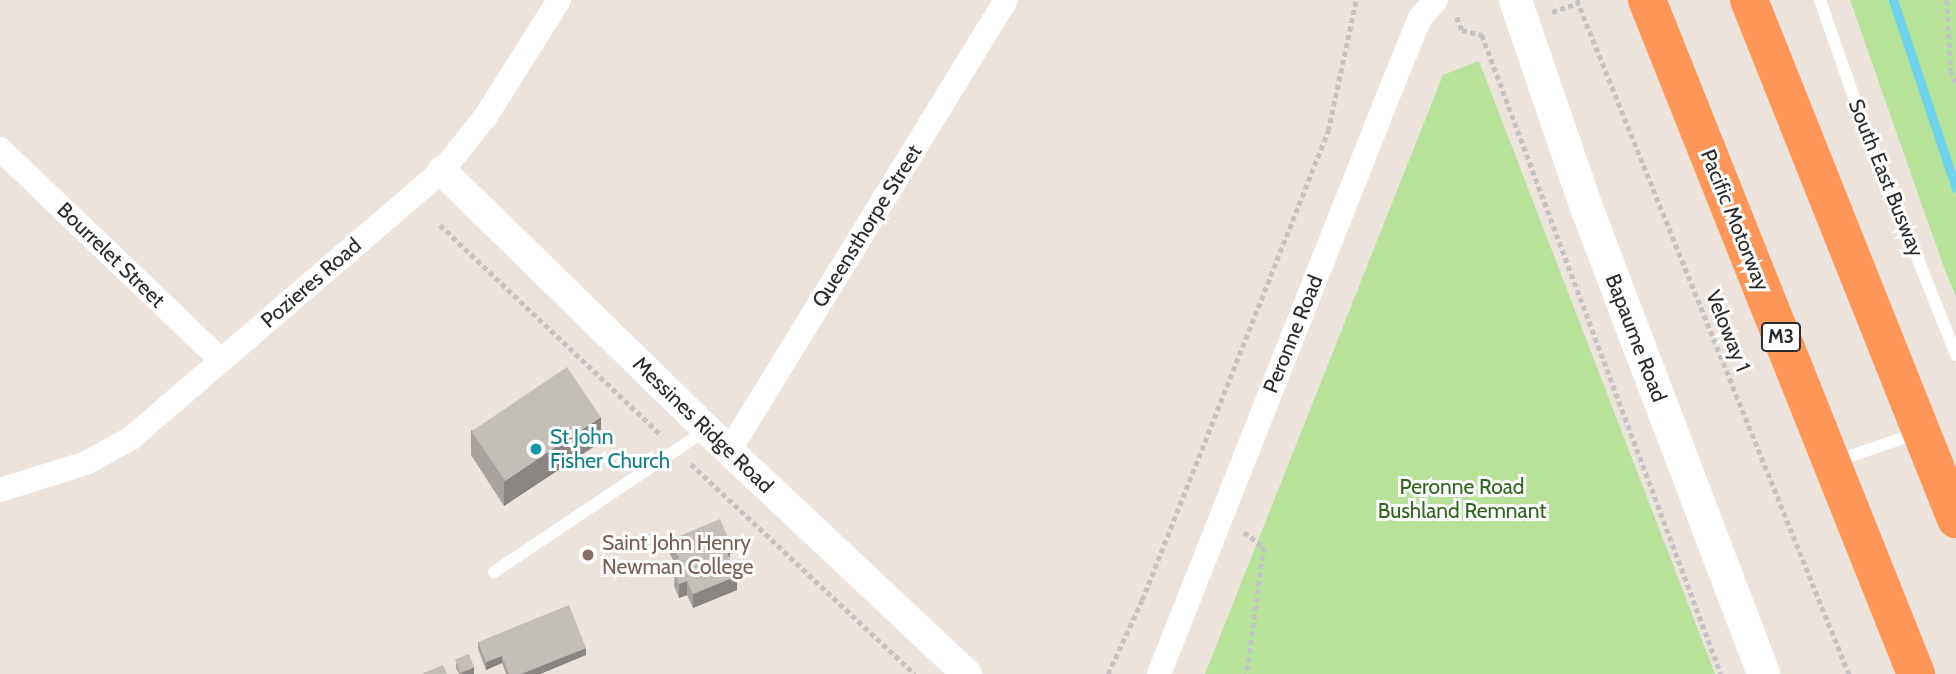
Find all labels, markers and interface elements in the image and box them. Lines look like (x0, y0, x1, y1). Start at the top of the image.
street label: South East Busway (1843, 96, 1929, 260)
street label: Queensthorpe Street (807, 140, 927, 312)
street label: Pacific Motorway (1695, 146, 1775, 294)
street label: Bourrelet Street (52, 197, 170, 313)
street label: Pozieres Road (256, 233, 366, 333)
street label: Peronne Road (1258, 271, 1328, 397)
street label: Bapaume Road (1600, 271, 1672, 405)
street label: Veloway 1 (1700, 287, 1756, 375)
road number: M3 (1760, 322, 1802, 352)
street label: Messines Ridge Road (628, 352, 778, 498)
place label: St John Fisher Church (550, 424, 670, 474)
marker: St John Fisher Church (528, 441, 544, 457)
park label: Peronne Road Bushland Remnant (1378, 474, 1546, 524)
place label: Saint John Henry Newman College (602, 530, 753, 580)
marker: Saint John Henry Newman College (580, 547, 596, 563)

